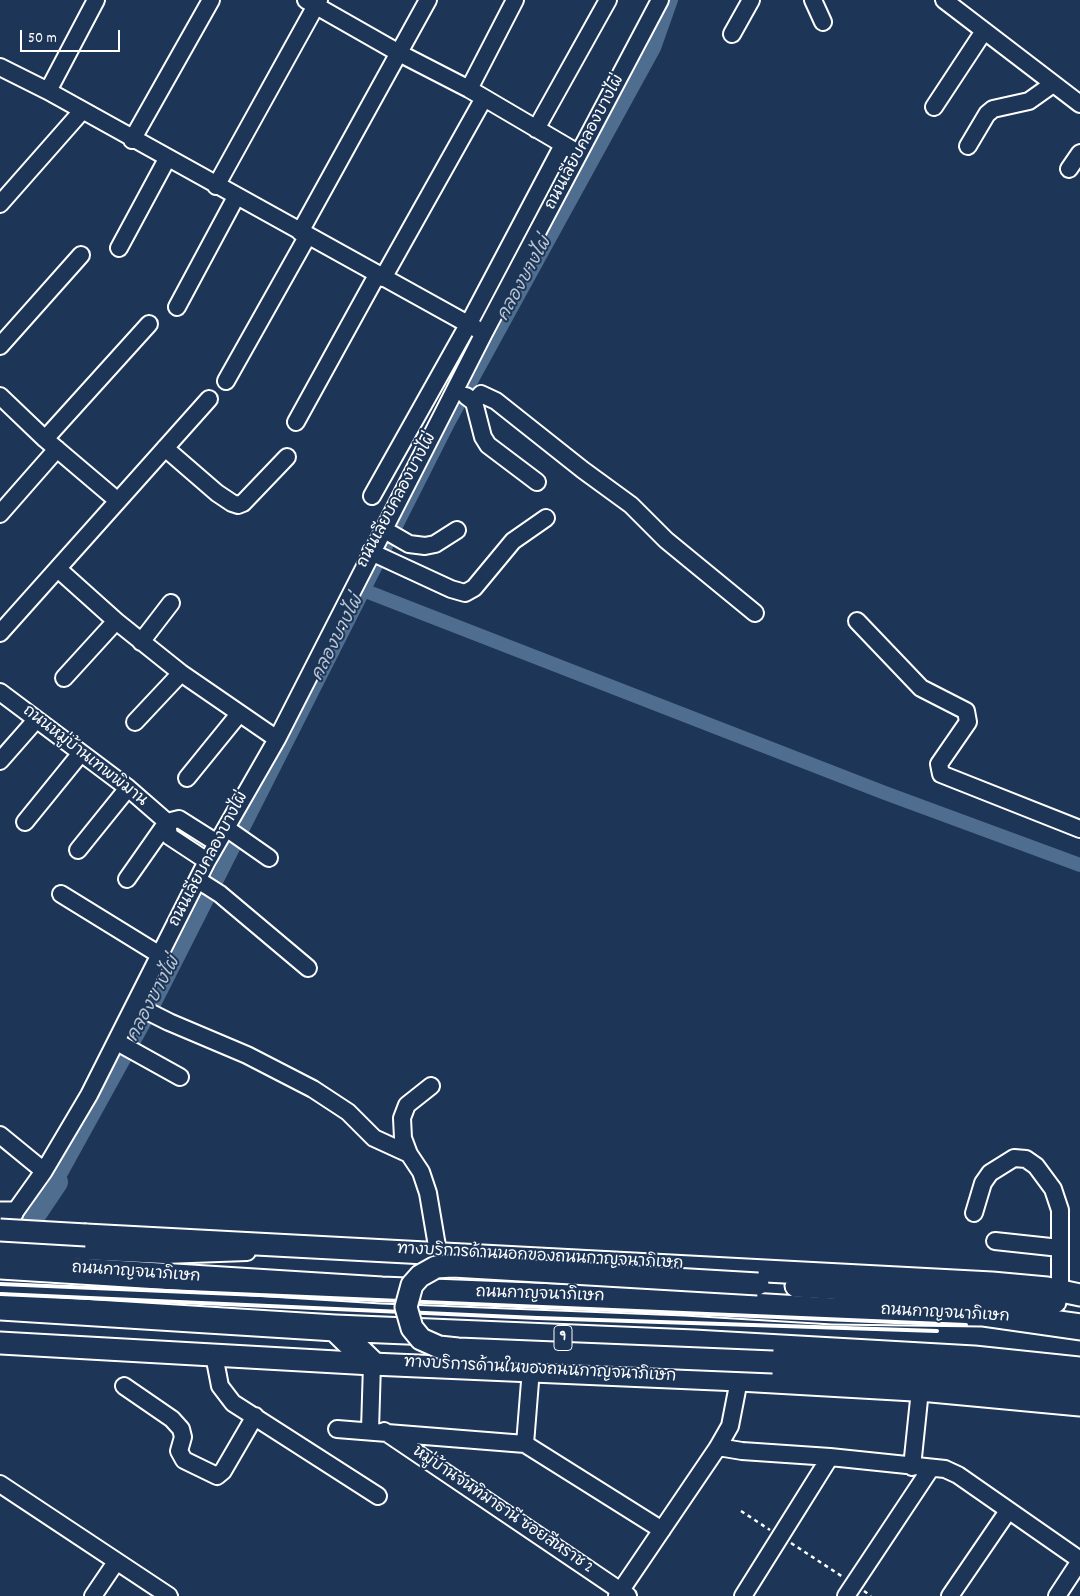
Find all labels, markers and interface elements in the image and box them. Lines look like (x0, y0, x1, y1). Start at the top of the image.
scale bar (22, 20, 122, 52)
text: 50 m (28, 28, 57, 50)
street label: ถนนเลียบคลองบางไผ่ (542, 72, 630, 214)
water label: คลองบางไผ่ (494, 234, 558, 326)
street label: ถนนเลียบคลองบางไผ่ (354, 430, 442, 572)
water label: คลองบางไผ่ (308, 593, 370, 685)
street label: ถนนหมู่บ้านเทพพิมาน (18, 702, 150, 812)
street label: ถนนเลียบคลองบางไผ่ (166, 789, 254, 931)
water label: คลองบางไผ่ (124, 954, 186, 1046)
street label: ทางบริการด้านนอกของถนนกาญจนาภิเษก (396, 1241, 684, 1275)
street label: ถนนกาญจนาภิเษก (71, 1260, 201, 1288)
street label: ถนนกาญจนาภิเษก (475, 1284, 605, 1308)
street label: ถนนกาญจนาภิเษก (880, 1302, 1010, 1328)
road number: 9 (554, 1326, 572, 1350)
street label: ทางบริการด้านในของถนนกาญจนาภิเษก (403, 1354, 677, 1388)
street label: หมู่บ้านจันทิมาธานี ซอยสีหราช 2 (408, 1443, 596, 1579)

